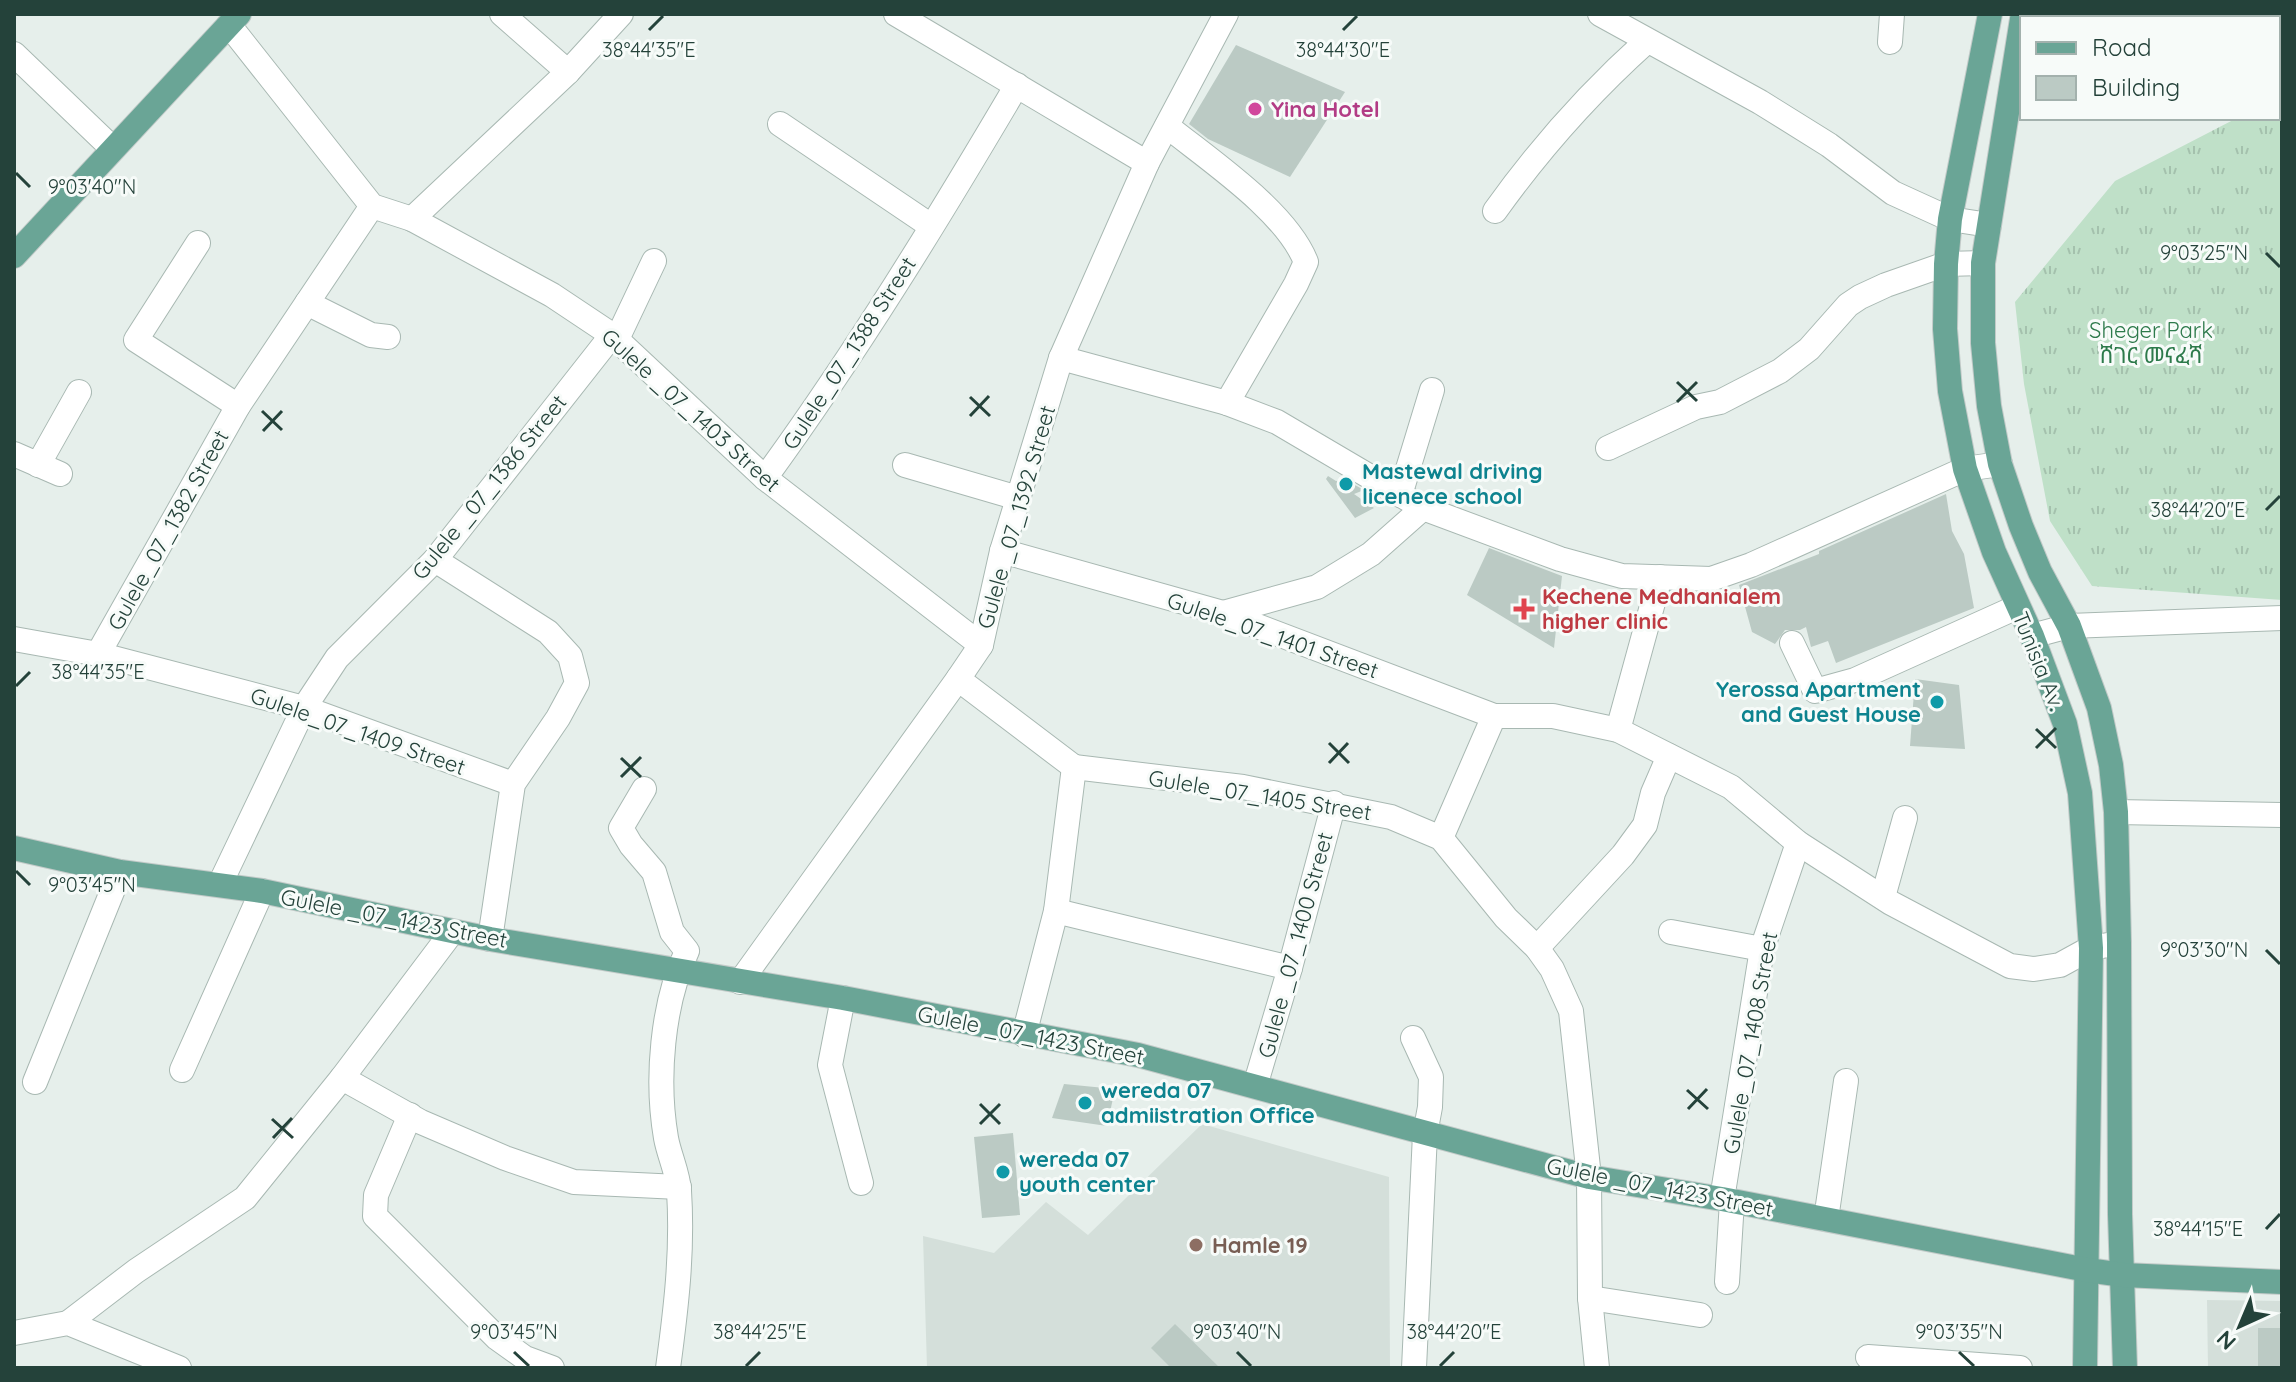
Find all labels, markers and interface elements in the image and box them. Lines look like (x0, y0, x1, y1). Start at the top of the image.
legend (2020, 16, 2280, 120)
text: Road (2092, 32, 2152, 62)
text: 38°44'35"E (602, 37, 696, 62)
text: 38°44'30"E (1296, 37, 1390, 62)
text: Building (2092, 72, 2180, 102)
place label: Yina Hotel (1271, 95, 1380, 123)
marker: Yina Hotel (1246, 100, 1264, 118)
text: 9°03'40"N (48, 174, 136, 199)
text: 9°03'25"N (2160, 240, 2248, 265)
street label: Gulele_07_1388 Street (776, 251, 922, 455)
park label: Sheger Park ሸገር መናፈሻ (2089, 316, 2213, 369)
street label: Gulele _07_1403 Street (596, 322, 786, 498)
street label: Gulele _07_1386 Street (406, 389, 572, 585)
street label: Gulele _07_1392 Street (971, 402, 1061, 632)
street label: Gulele_07_1382 Street (101, 425, 235, 635)
place label: Mastewal driving licenece school (1362, 457, 1542, 510)
marker: Mastewal driving licenece school (1337, 475, 1355, 493)
text: 38°44'20"E (2151, 497, 2245, 522)
place label: Kechene Medhanialem higher clinic (1542, 582, 1781, 635)
street label: Gulele_07_1401 Street (1164, 586, 1382, 684)
marker: Kechene Medhanialem higher clinic (1513, 598, 1535, 620)
street label: Tunisia Av. (2007, 607, 2071, 715)
text: 38°44'35"E (51, 659, 145, 684)
place label: Yerossa Apartment and Guest House (1716, 675, 1921, 728)
street label: Gulele_07_1409 Street (247, 681, 469, 781)
marker: Yerossa Apartment and Guest House (1928, 693, 1946, 711)
street label: Gulele_07_1405 Street (1146, 764, 1374, 826)
street label: Gulele _07_1400 Street (1251, 829, 1339, 1061)
text: 9°03'45"N (48, 872, 136, 897)
street label: Gulele _07_1423 Street (278, 882, 510, 954)
street label: Gulele_07_1408 Street (1717, 930, 1783, 1156)
text: 9°03'30"N (2160, 937, 2248, 962)
street label: Gulele _07_1423 Street (915, 999, 1147, 1071)
place label: wereda 07 admiistration Office (1101, 1076, 1315, 1129)
marker: wereda 07 admiistration Office (1076, 1094, 1094, 1112)
place label: wereda 07 youth center (1019, 1145, 1156, 1198)
street label: Gulele _07_1423 Street (1544, 1151, 1776, 1223)
marker: wereda 07 youth center (994, 1163, 1012, 1181)
text: 38°44'15"E (2153, 1216, 2243, 1241)
place label: Hamle 19 (1212, 1231, 1308, 1259)
marker: Hamle 19 (1187, 1236, 1205, 1254)
north arrow (2200, 1286, 2280, 1366)
text: 9°03'45"N (470, 1319, 558, 1344)
text: 38°44'25"E (713, 1319, 807, 1344)
text: 9°03'40"N (1193, 1319, 1281, 1344)
text: 38°44'20"E (1407, 1319, 1501, 1344)
text: 9°03'35"N (1915, 1319, 2003, 1344)
text: N (2211, 1325, 2242, 1356)

